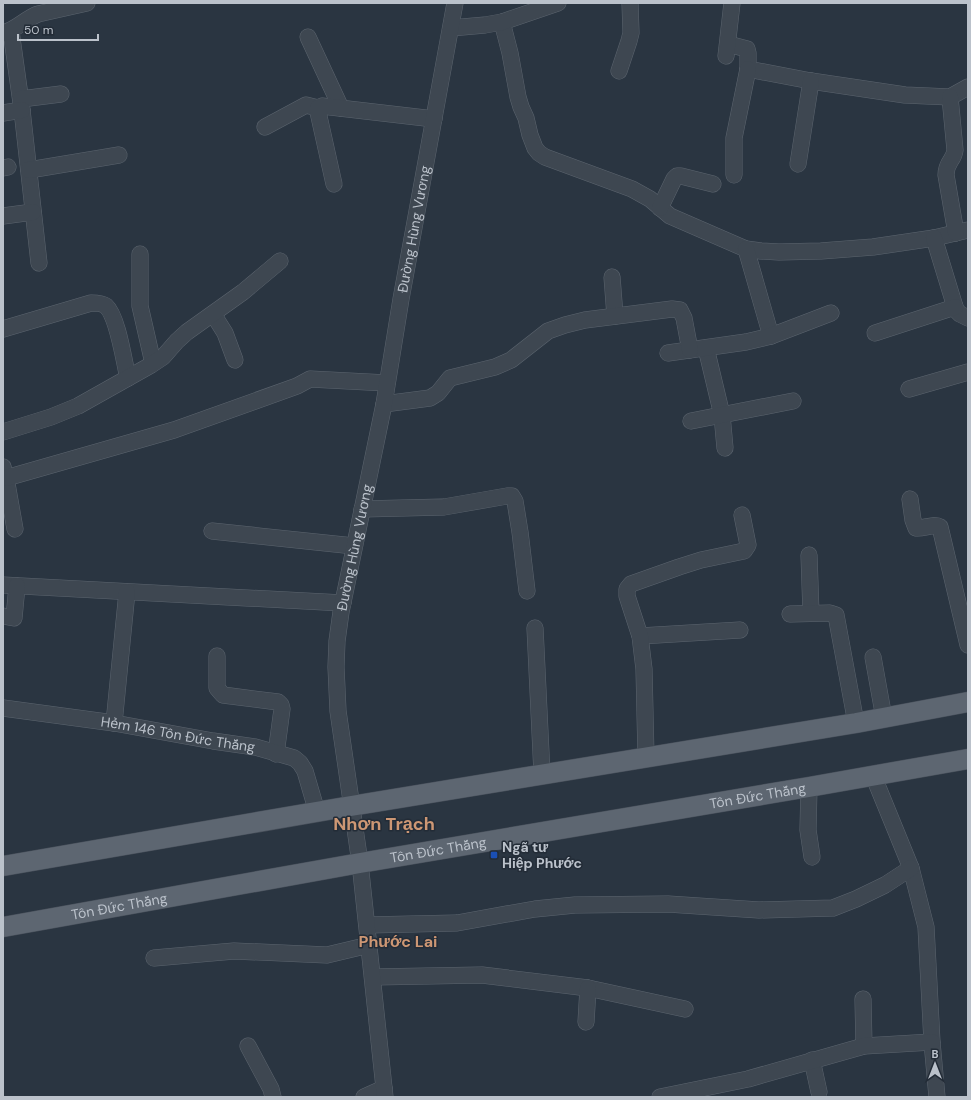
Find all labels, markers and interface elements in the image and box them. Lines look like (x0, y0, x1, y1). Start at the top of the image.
scale bar (18, 16, 98, 42)
text: 50 m (24, 22, 53, 38)
street label: Đường Hùng Vương (393, 164, 434, 294)
street label: Đường Hùng Vương (332, 482, 376, 613)
street label: Hẻm 146 Tôn Đức Thắng (100, 712, 256, 756)
street label: Tôn Đức Thắng (708, 779, 807, 813)
district label: Nhơn Trạch (333, 812, 435, 836)
street label: Tôn Đức Thắng (389, 833, 488, 867)
place label: Ngã tư Hiệp Phước (502, 838, 582, 872)
marker: Ngã tư Hiệp Phước (489, 850, 499, 860)
street label: Tôn Đức Thắng (70, 889, 169, 924)
district label: Phước Lai (359, 931, 437, 952)
north arrow (915, 1044, 955, 1084)
text: B (931, 1047, 939, 1061)

